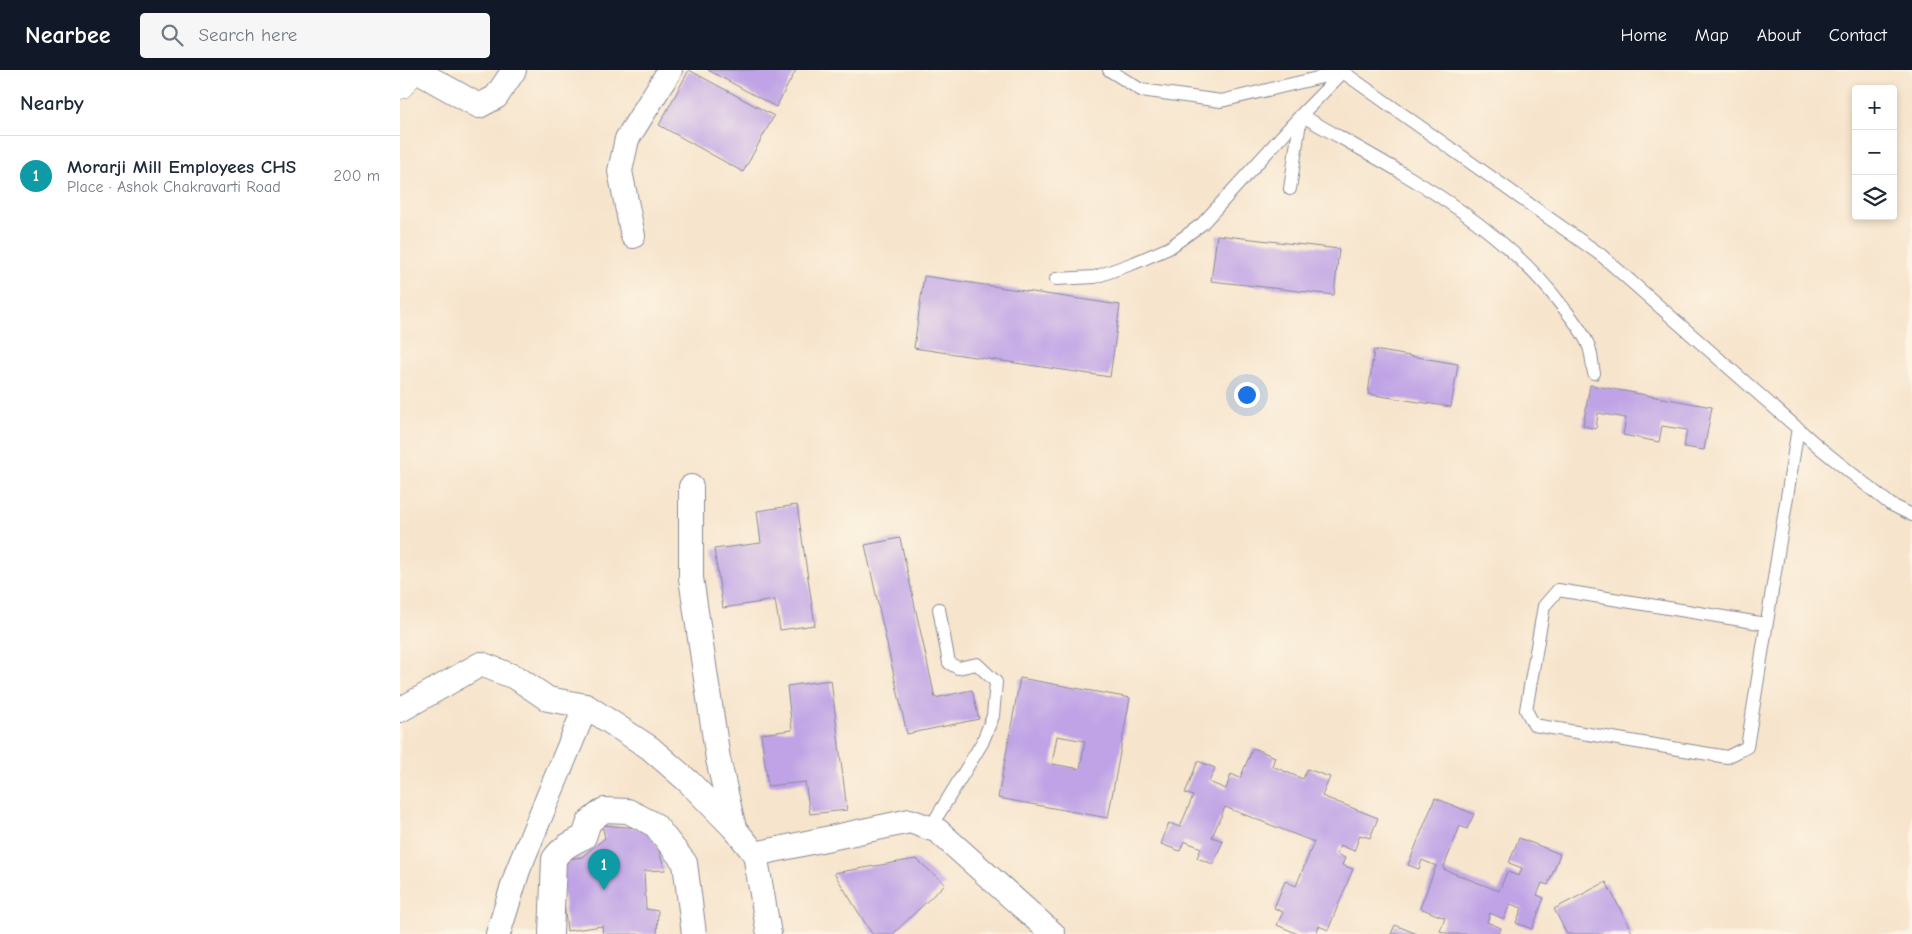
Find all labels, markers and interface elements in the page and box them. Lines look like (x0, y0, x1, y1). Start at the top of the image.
search box (140, 13, 490, 58)
text: Nearbee (25, 21, 110, 49)
icon: search (158, 21, 186, 49)
text: Search here (198, 24, 297, 46)
text: Home (1620, 25, 1667, 46)
text: Map (1695, 25, 1729, 46)
text: About (1757, 25, 1801, 46)
text: Contact (1829, 25, 1887, 46)
map controls (1852, 85, 1897, 220)
button: + (1852, 85, 1897, 130)
text: Nearby (20, 91, 84, 115)
button: − (1852, 130, 1897, 175)
text: Morarji Mill Employees CHS (67, 156, 296, 178)
text: 1 (33, 167, 39, 185)
text: 200 m (334, 167, 380, 185)
button: layers (1852, 175, 1897, 220)
text: Place · Ashok Chakravarti Road (67, 178, 281, 196)
your location (1234, 382, 1260, 408)
pin: 1 (588, 849, 620, 890)

